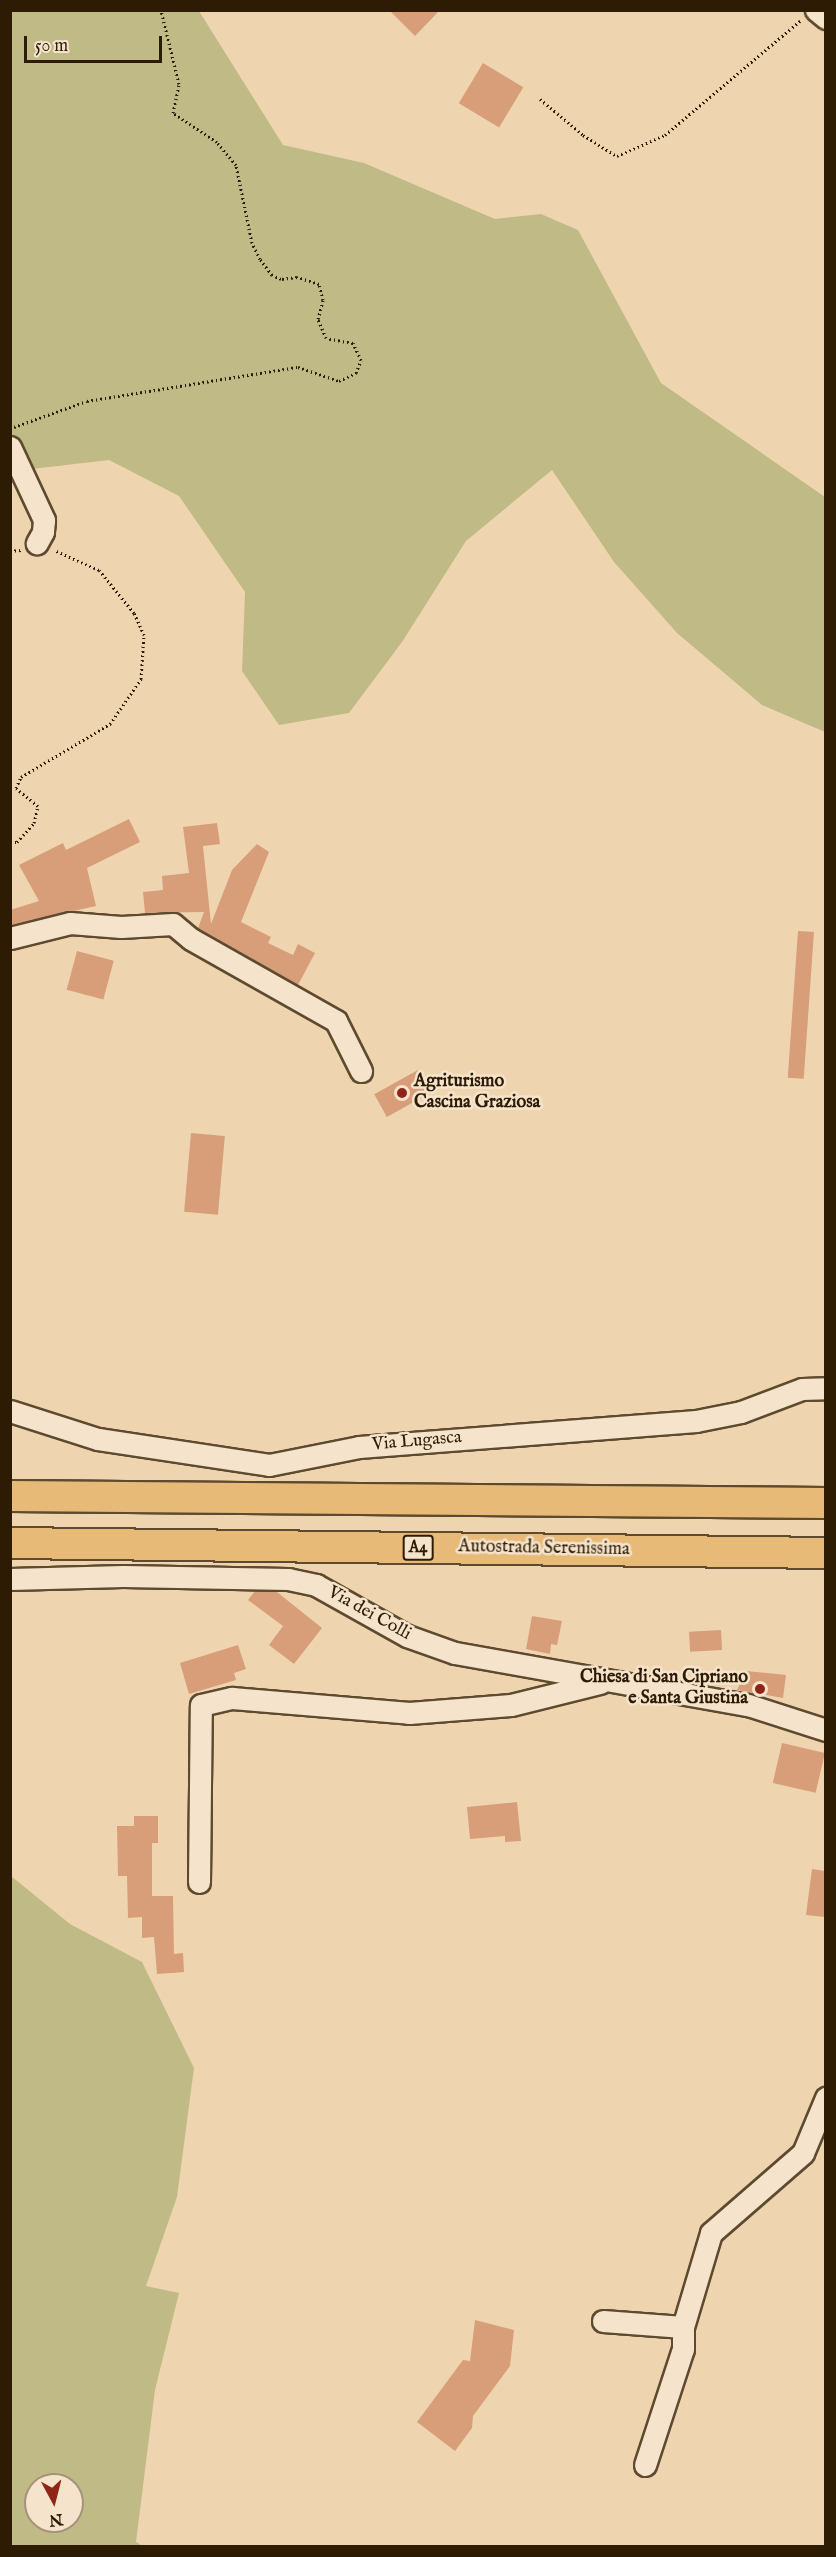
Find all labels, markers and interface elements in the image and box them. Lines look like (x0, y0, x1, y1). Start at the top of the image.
scale bar (27, 24, 165, 62)
text: 50 m (35, 35, 68, 58)
place label: Agriturismo Cascina Graziosa (414, 1072, 540, 1114)
marker: Agriturismo Cascina Graziosa (395, 1086, 409, 1100)
street label: Via Lugasca (371, 1427, 463, 1457)
road number: A4 (402, 1535, 434, 1561)
street label: Autostrada Serenissima (458, 1537, 630, 1561)
street label: Via dei Colli (323, 1582, 415, 1646)
place label: Chiesa di San Cipriano e Santa Giustina (580, 1668, 748, 1710)
marker: Chiesa di San Cipriano e Santa Giustina (753, 1682, 767, 1696)
north arrow (24, 2473, 84, 2533)
text: N (48, 2508, 64, 2530)

